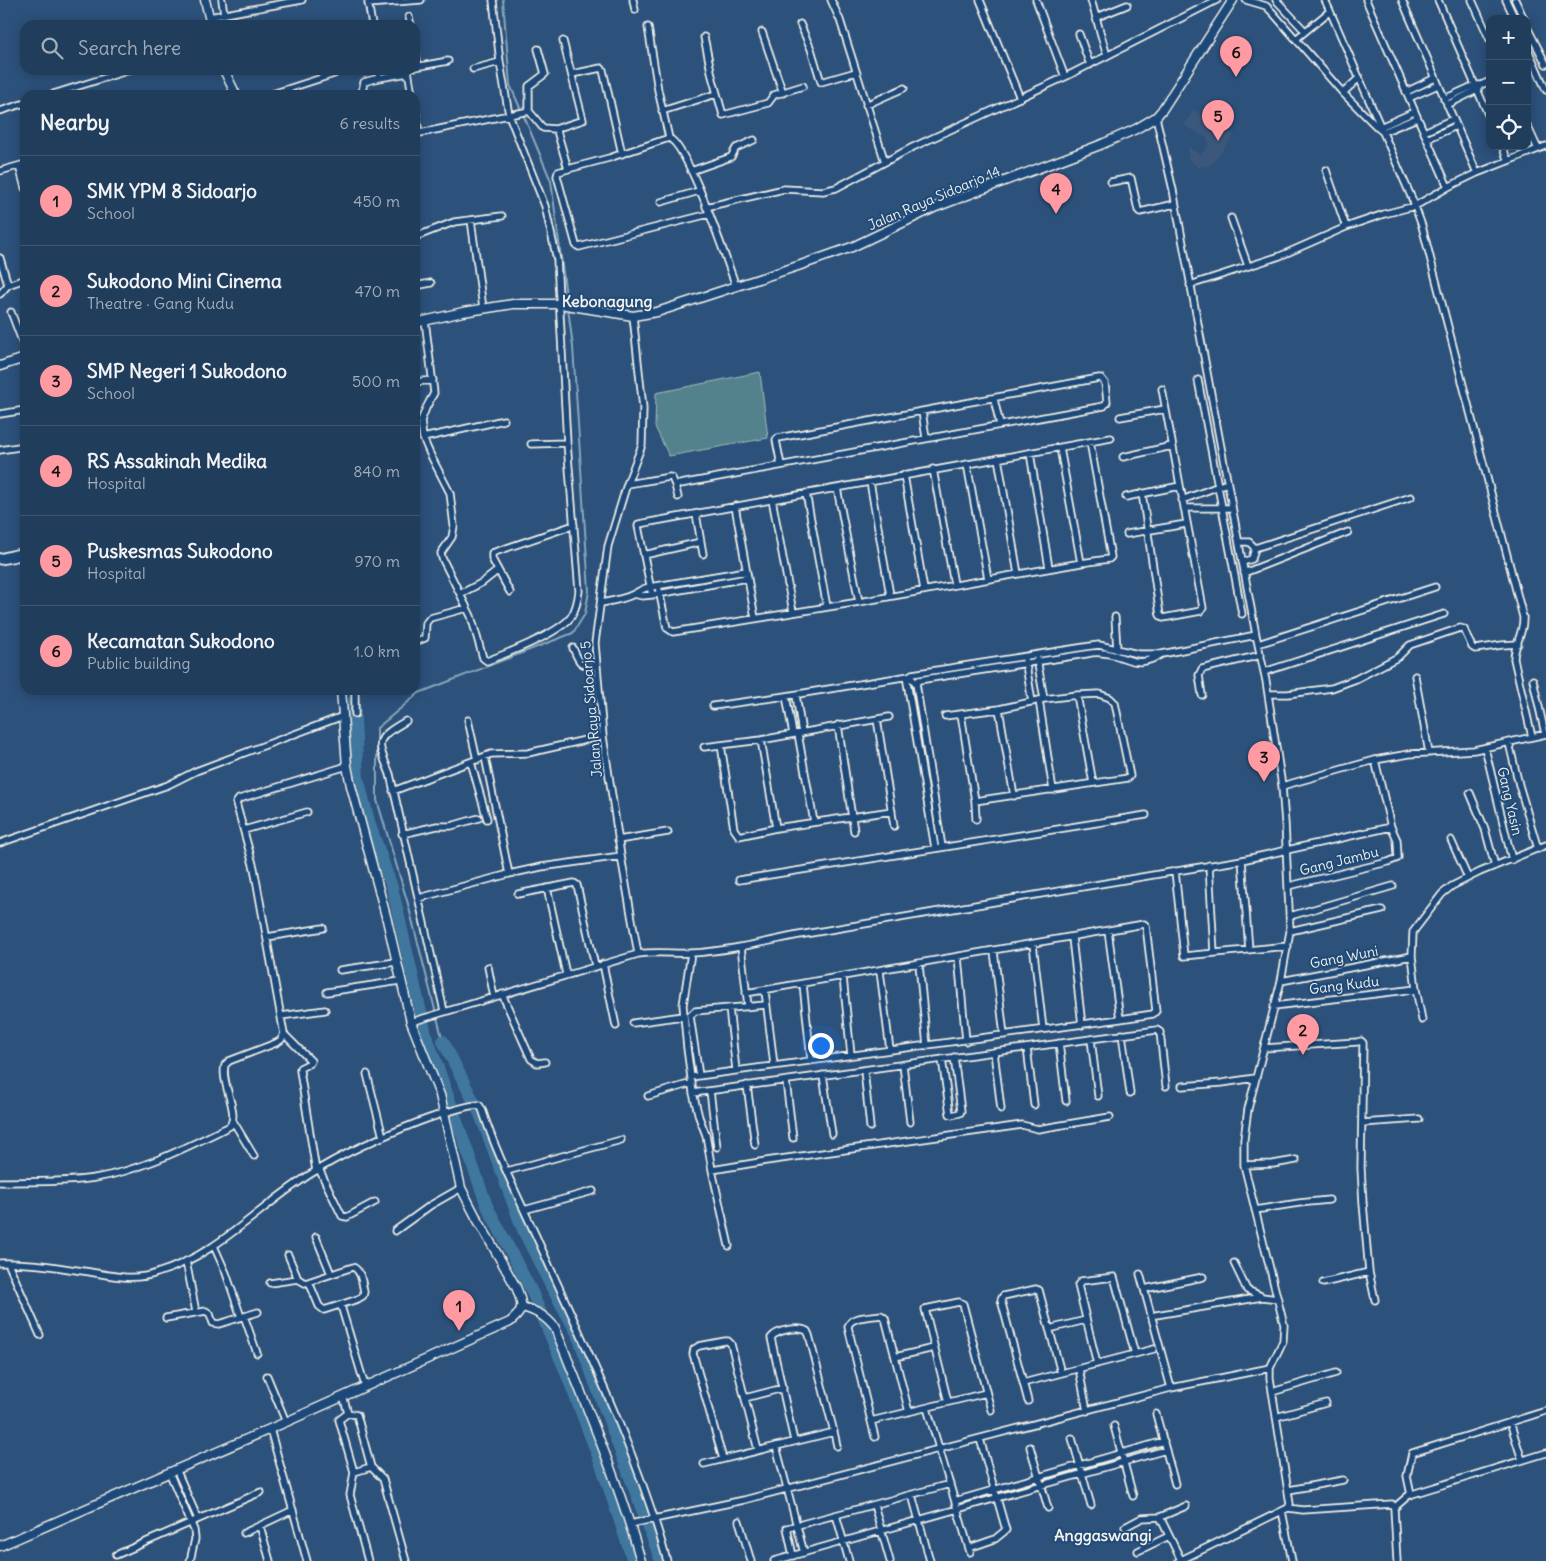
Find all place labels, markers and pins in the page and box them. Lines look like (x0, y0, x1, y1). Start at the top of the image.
pin: 6 (1220, 36, 1252, 77)
pin: 5 (1202, 100, 1234, 141)
pin: 4 (1040, 173, 1072, 214)
pin: 3 (1248, 741, 1280, 782)
pin: 2 (1287, 1014, 1319, 1055)
pin: 1 (443, 1290, 475, 1331)

